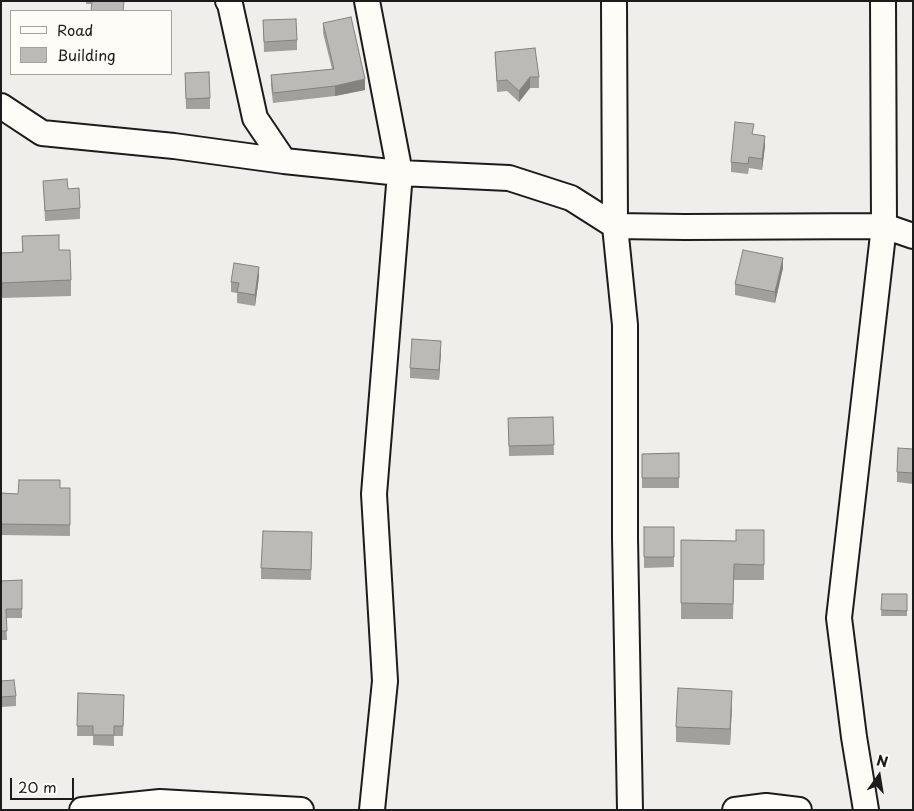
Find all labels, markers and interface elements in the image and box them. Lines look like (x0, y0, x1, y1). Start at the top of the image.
legend (10, 10, 172, 75)
text: Road (57, 18, 93, 41)
text: Building (57, 43, 116, 66)
text: N (875, 749, 890, 772)
north arrow (854, 751, 904, 801)
scale bar (12, 768, 76, 800)
text: 20 m (18, 775, 57, 798)

